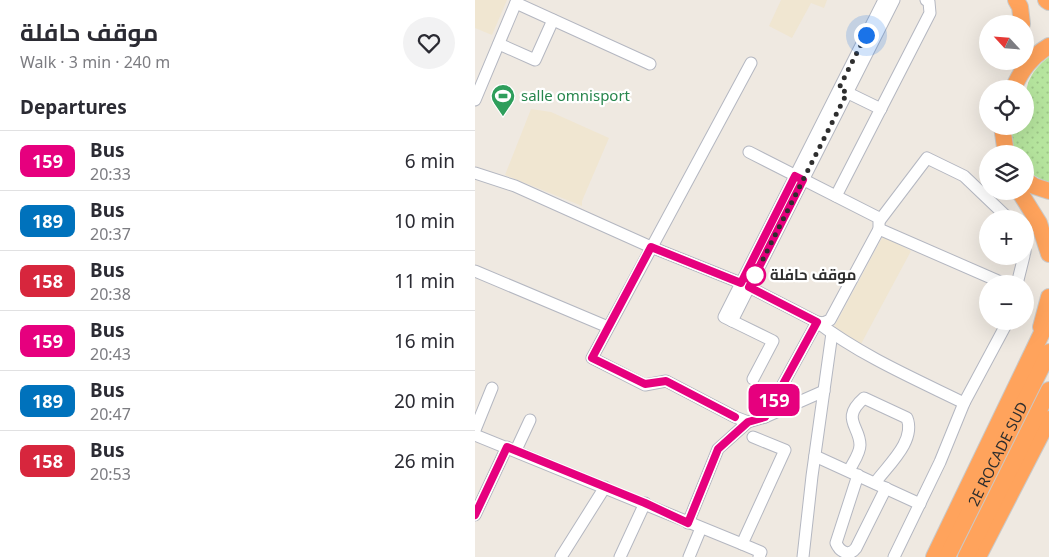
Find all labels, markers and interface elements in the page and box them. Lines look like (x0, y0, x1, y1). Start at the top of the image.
text: موقف حافلة (20, 15, 158, 48)
north arrow (979, 15, 1034, 70)
map controls (979, 15, 1034, 330)
button: heart (403, 17, 455, 69)
your location (854, 23, 879, 48)
text: Walk · 3 min · 240 m (20, 51, 170, 73)
button: locate (979, 80, 1034, 135)
sports icon: salle omnisport (490, 83, 516, 117)
place label: salle omnisport (521, 85, 631, 105)
text: Departures (20, 94, 127, 120)
text: Bus (90, 137, 125, 163)
button: layers (979, 145, 1034, 200)
text: 6 min (405, 148, 455, 174)
text: 159 (32, 149, 63, 173)
text: 20:33 (90, 163, 131, 185)
text: Bus (90, 197, 125, 223)
text: 10 min (394, 208, 455, 234)
text: 189 (32, 209, 63, 233)
button: + (979, 210, 1034, 265)
text: 20:37 (90, 223, 131, 245)
text: Bus (90, 257, 125, 283)
marker: موقف حافلة (744, 264, 766, 286)
place label: موقف حافلة (770, 264, 856, 284)
text: 11 min (394, 268, 455, 294)
text: 158 (32, 269, 63, 293)
button: − (979, 275, 1034, 330)
text: 20:38 (90, 283, 131, 305)
text: Bus (90, 317, 125, 343)
text: 16 min (394, 328, 455, 354)
text: 159 (32, 329, 63, 353)
text: 20:43 (90, 343, 131, 365)
text: Bus (90, 377, 125, 403)
line badge: 159 (745, 384, 803, 416)
text: 20 min (394, 388, 455, 414)
text: 159 (759, 388, 789, 412)
text: 189 (32, 389, 63, 413)
street label: 2E ROCADE SUD (963, 398, 1032, 509)
text: 20:47 (90, 403, 131, 425)
text: Bus (90, 437, 125, 463)
text: 26 min (394, 448, 455, 474)
text: 158 (32, 449, 63, 473)
text: 20:53 (90, 463, 131, 485)

